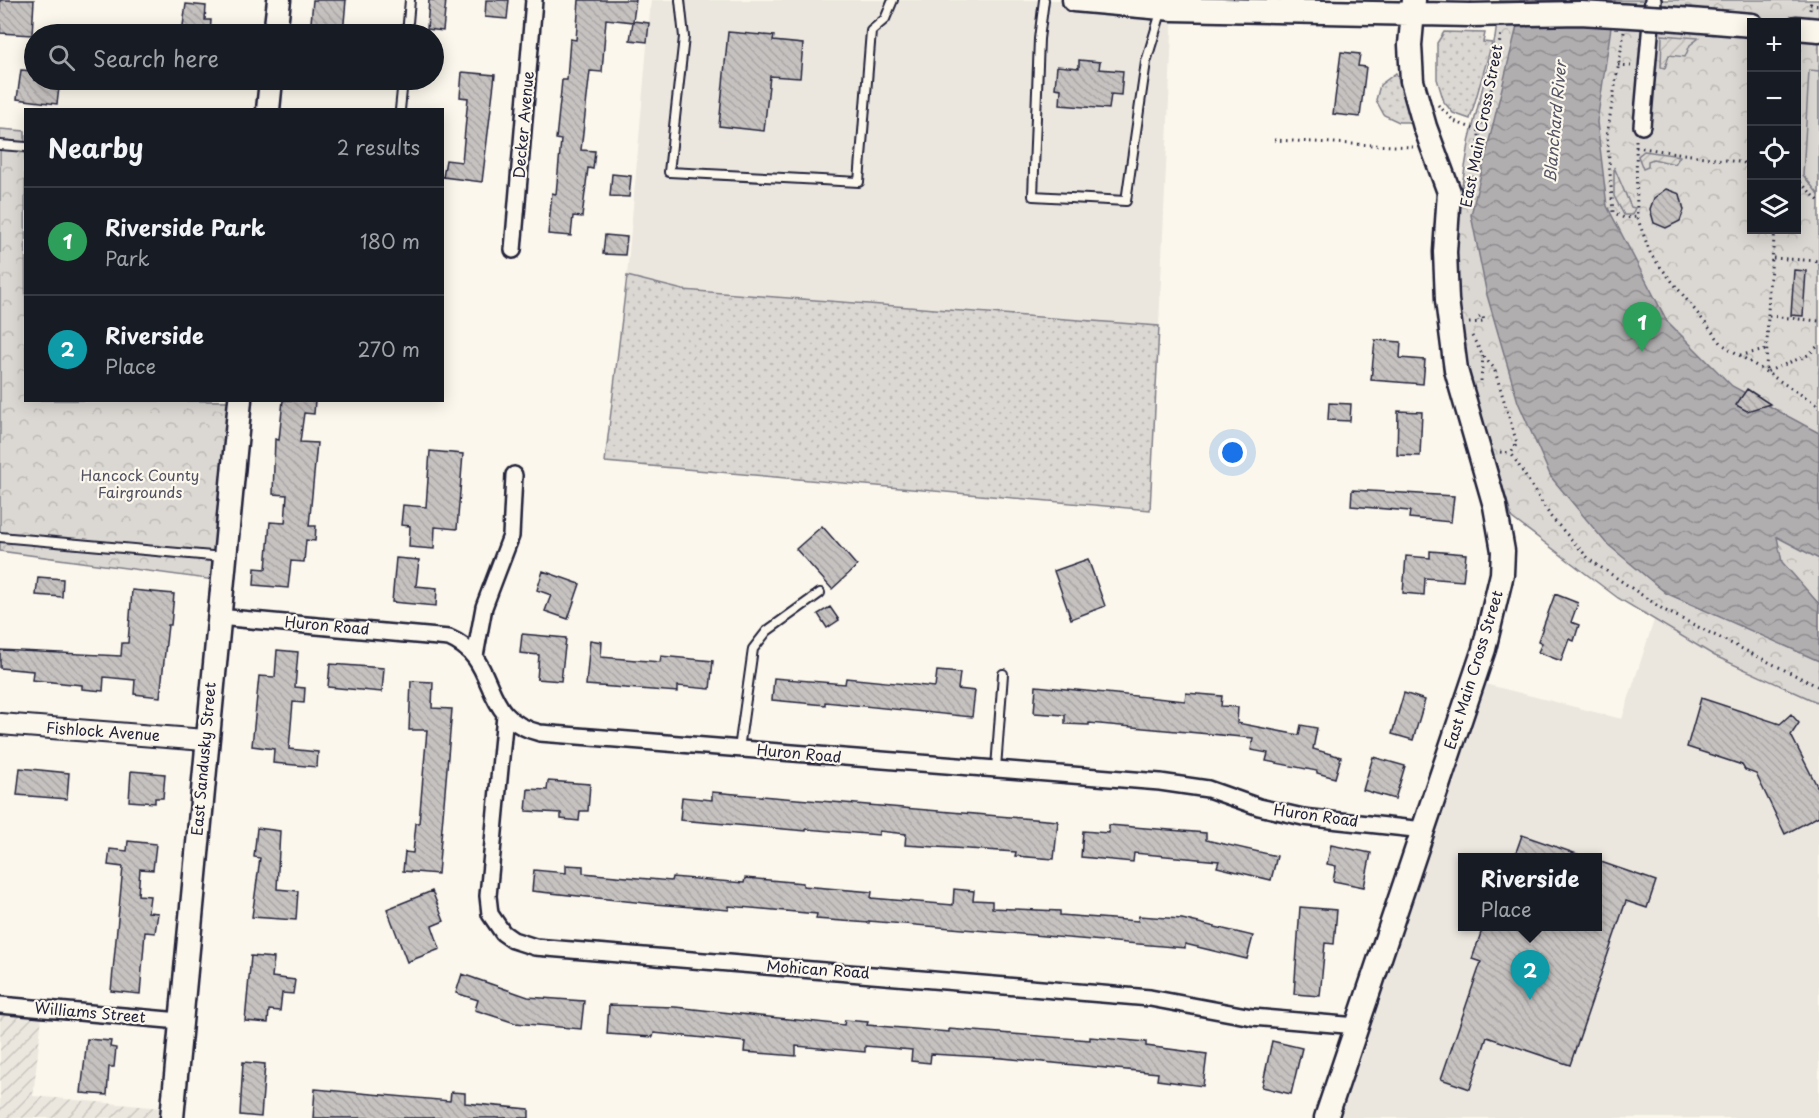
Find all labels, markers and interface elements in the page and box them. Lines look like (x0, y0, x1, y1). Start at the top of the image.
map controls (1747, 18, 1801, 234)
button: + (1747, 18, 1801, 72)
search box (24, 24, 444, 90)
icon: search (45, 41, 78, 74)
text: Search here (93, 41, 219, 74)
street label: East Main Cross Street (1453, 42, 1508, 209)
water label: Blanchard River (1537, 58, 1571, 184)
street label: Decker Avenue (506, 70, 539, 180)
button: − (1747, 72, 1801, 126)
button: locate (1747, 126, 1801, 180)
text: Nearby (48, 128, 143, 167)
text: 2 results (337, 132, 420, 162)
button: layers (1747, 180, 1801, 234)
text: Riverside Park (105, 210, 265, 243)
text: 1 (63, 226, 72, 256)
text: 180 m (360, 226, 420, 256)
text: Park (105, 243, 150, 273)
pin: 1 (1622, 302, 1662, 352)
text: Riverside (105, 318, 204, 351)
text: 2 (60, 334, 75, 364)
text: 270 m (357, 334, 420, 364)
text: Place (105, 351, 156, 381)
your location (1218, 438, 1247, 467)
park label: Hancock County Fairgrounds (81, 463, 199, 503)
street label: East Main Cross Street (1437, 587, 1508, 752)
street label: Huron Road (284, 609, 371, 640)
street label: East Sandusky Street (184, 681, 221, 837)
street label: Fishlock Avenue (45, 715, 161, 746)
street label: Huron Road (756, 737, 843, 768)
street label: Huron Road (1272, 797, 1360, 832)
popup (1458, 853, 1602, 931)
text: Riverside (1480, 861, 1580, 894)
text: Place (1480, 894, 1532, 924)
pin: 2 (1510, 950, 1550, 1000)
street label: Mohican Road (766, 953, 871, 984)
street label: Williams Street (34, 995, 147, 1028)

